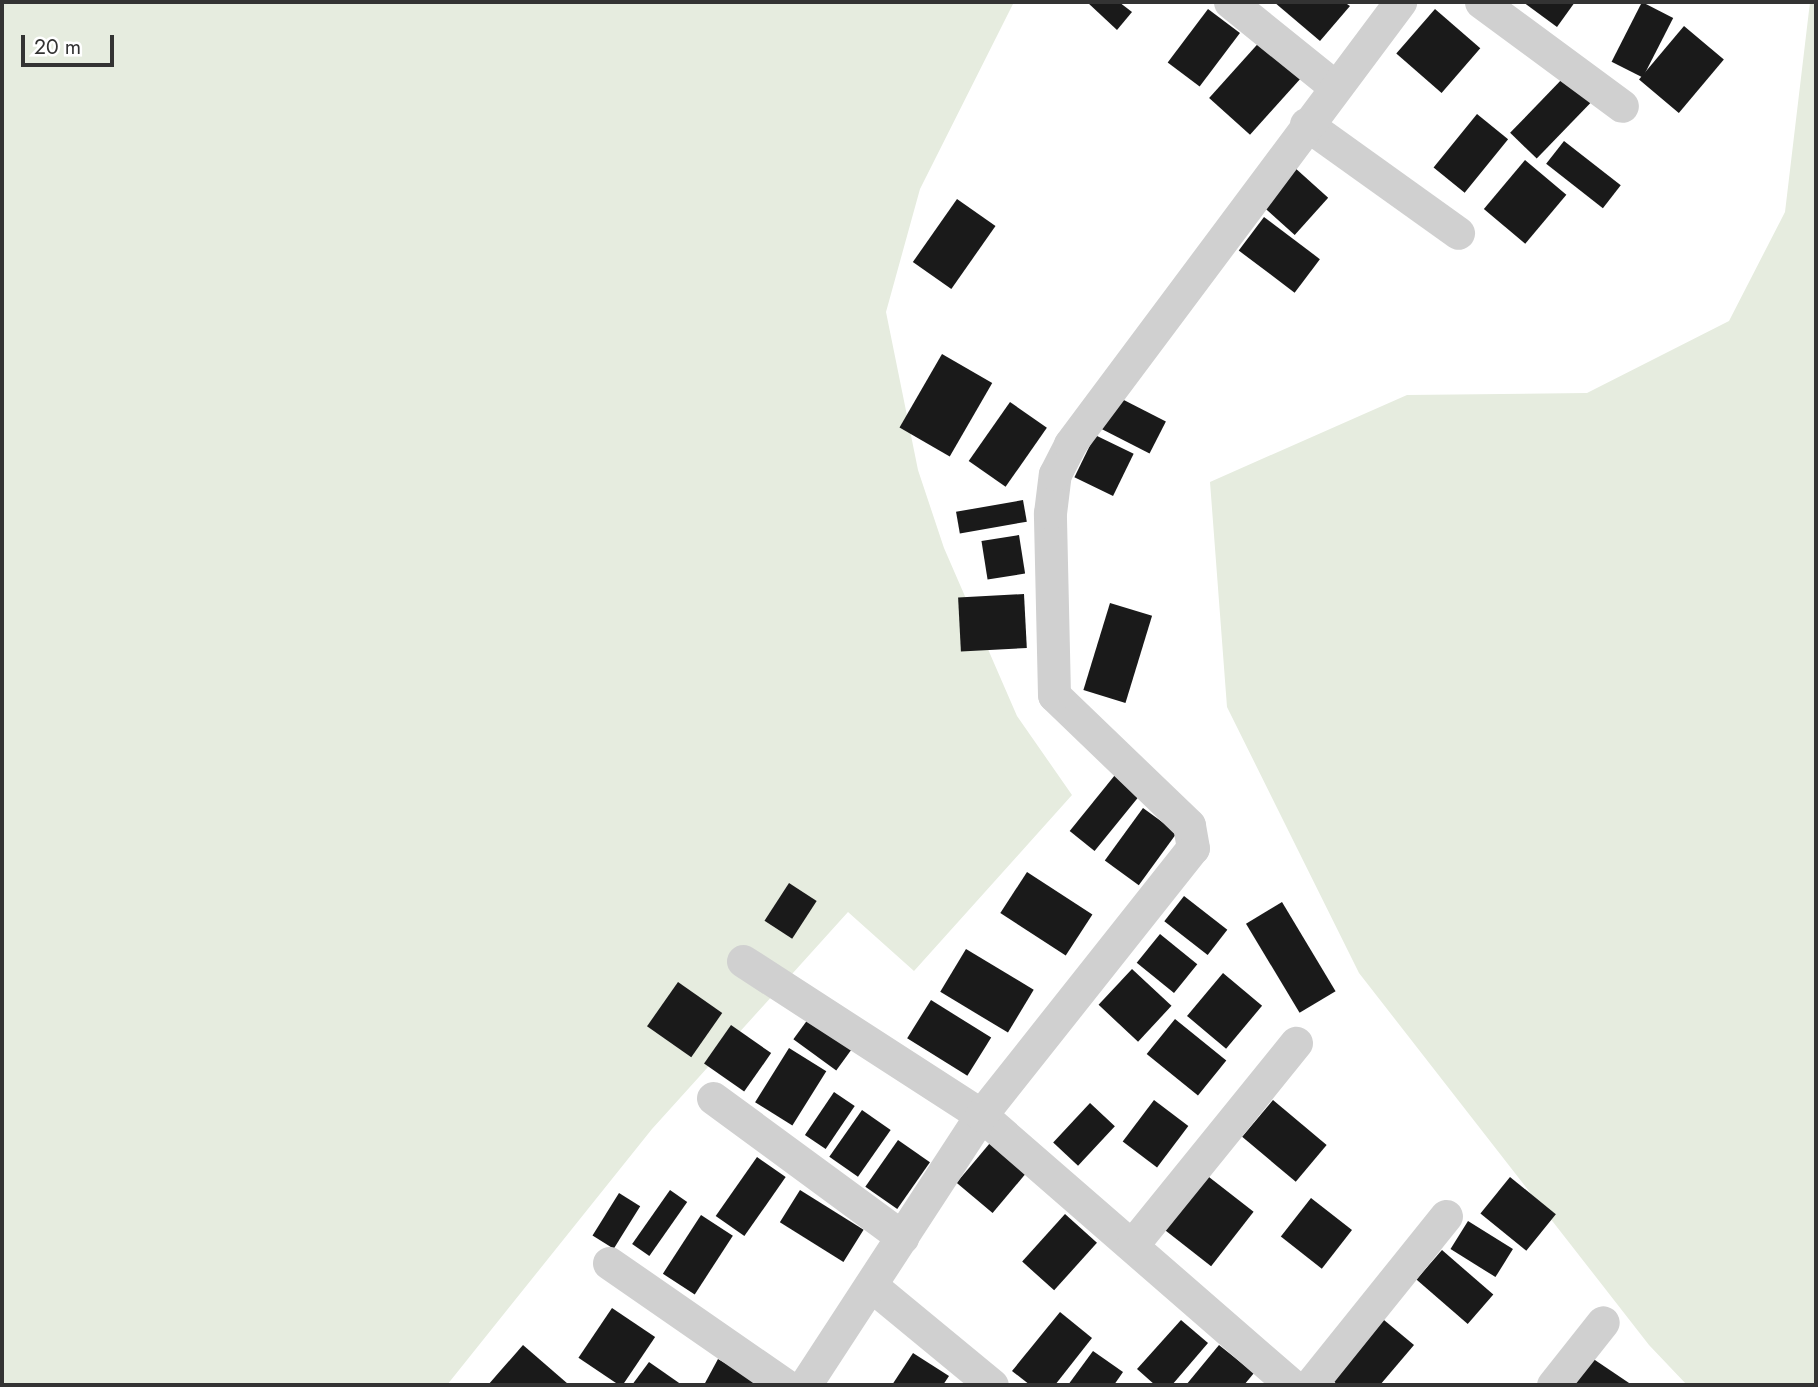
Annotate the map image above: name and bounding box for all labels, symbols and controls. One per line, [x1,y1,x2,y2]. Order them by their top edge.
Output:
scale bar [24,21,117,65]
text: 20 m [34,32,81,62]

